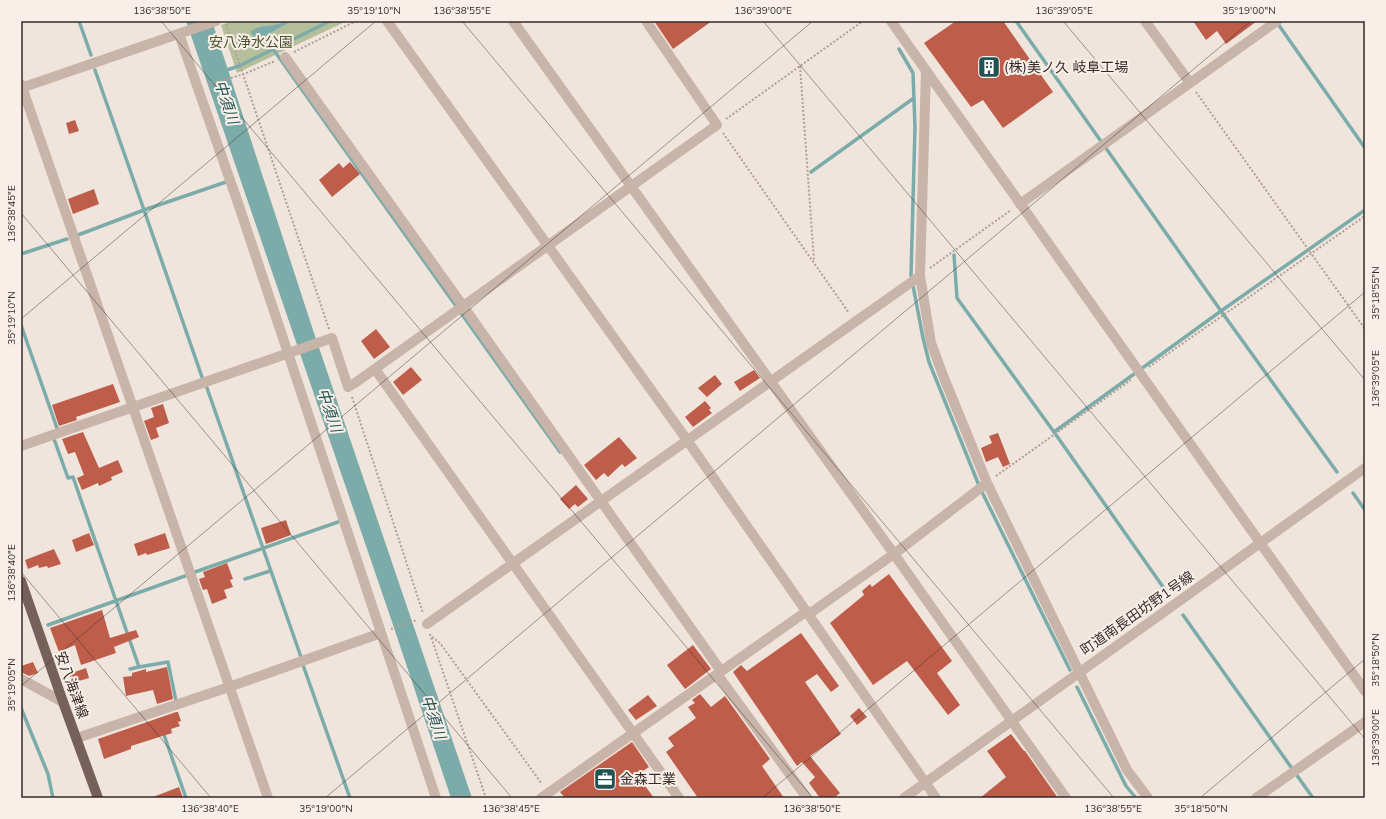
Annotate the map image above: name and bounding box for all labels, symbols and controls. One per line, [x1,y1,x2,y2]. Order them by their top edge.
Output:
text: 136°38'50"E [133,4,191,17]
text: 35°19'10"N [347,4,401,17]
text: 136°38'55"E [433,4,491,17]
text: 136°39'00"E [734,4,792,17]
text: 136°39'05"E [1035,4,1093,17]
text: 35°19'00"N [1222,4,1276,17]
park label: 安八浄水公園 [209,33,293,51]
building icon: (株)美ノ久 岐阜工場 [976,54,1002,80]
place label: (株)美ノ久 岐阜工場 [1004,58,1129,76]
water label: 中須川 [211,78,244,128]
text: 136°38'45"E [5,185,18,243]
text: 35°18'55"N [1369,266,1382,320]
text: 35°19'10"N [5,291,18,345]
text: 136°39'05"E [1369,350,1382,408]
water label: 中須川 [314,386,347,436]
text: 136°38'40"E [5,544,18,602]
street label: 町道南長田坊野1号線 [1077,567,1197,659]
text: 35°18'50"N [1369,633,1382,687]
street label: 安八海津線 [52,649,92,721]
text: 35°19'05"N [5,658,18,712]
water label: 中須川 [418,693,451,743]
text: 136°39'00"E [1369,709,1382,767]
office icon: 金森工業 [592,766,618,792]
place label: 金森工業 [620,770,676,788]
text: 136°38'40"E [181,802,239,815]
text: 35°19'00"N [299,802,353,815]
text: 136°38'45"E [482,802,540,815]
text: 136°38'50"E [783,802,841,815]
text: 136°38'55"E [1084,802,1142,815]
text: 35°18'50"N [1174,802,1228,815]

